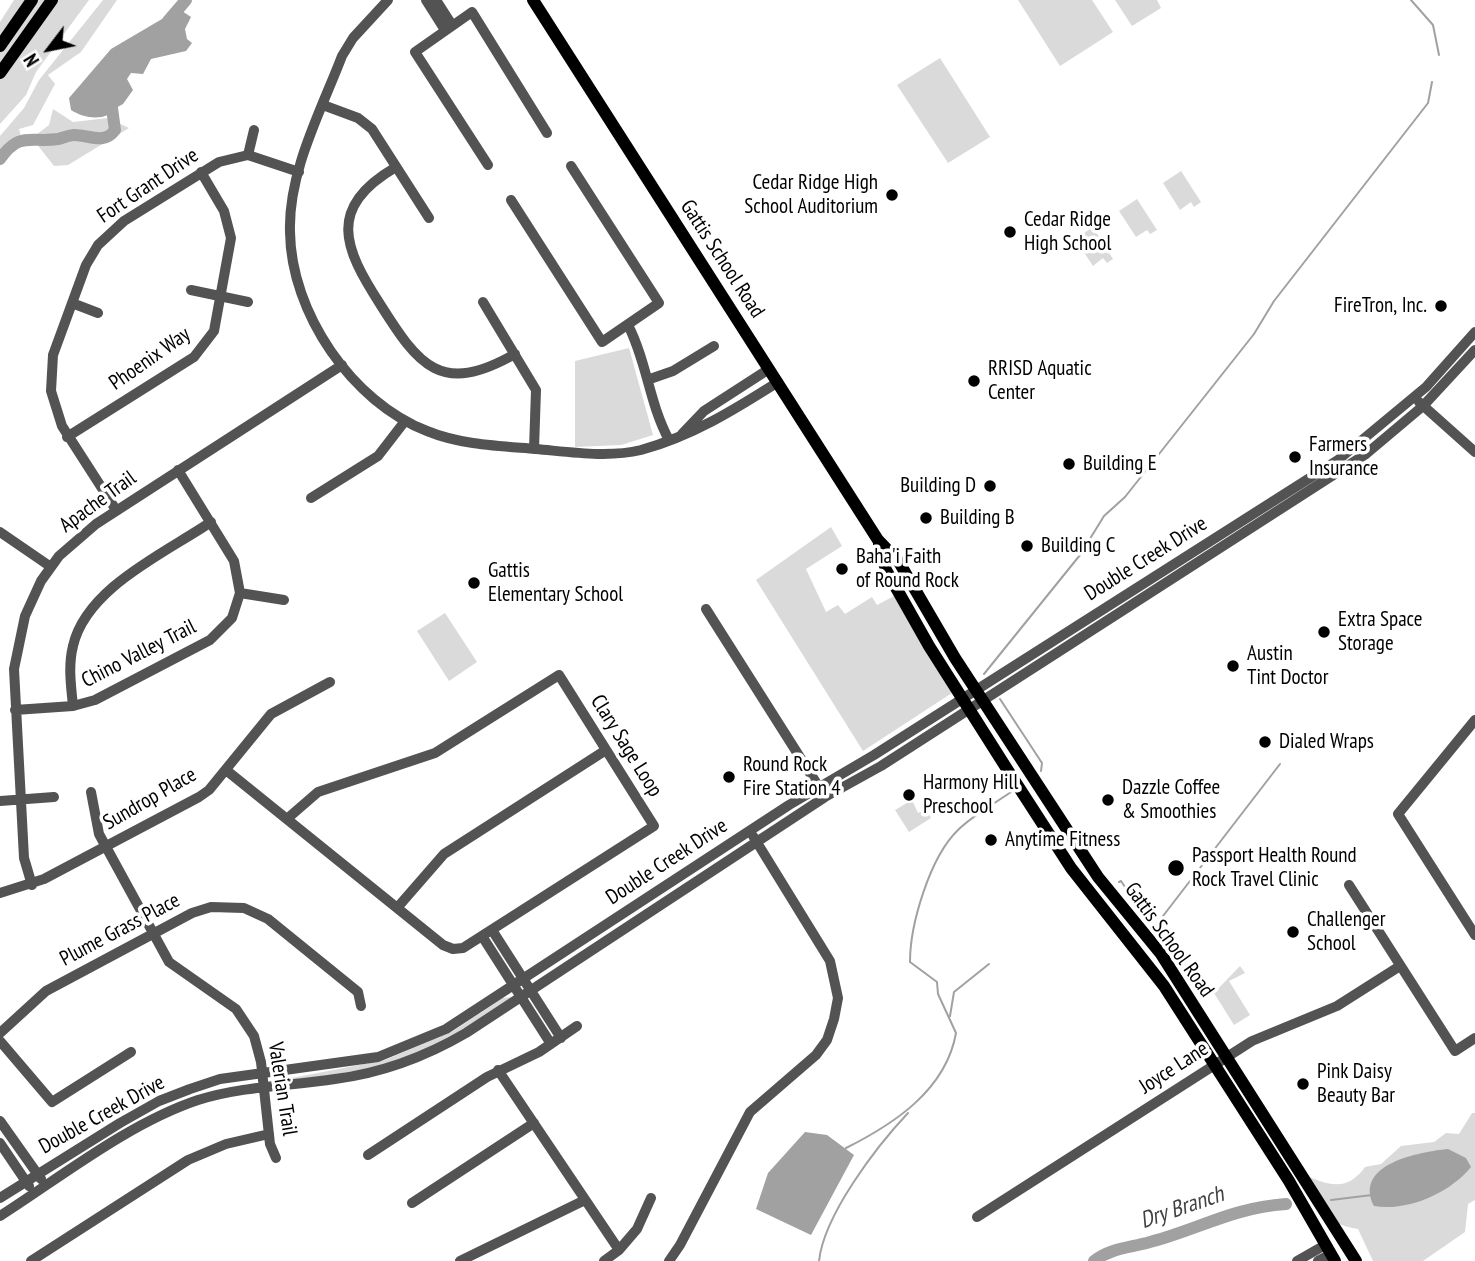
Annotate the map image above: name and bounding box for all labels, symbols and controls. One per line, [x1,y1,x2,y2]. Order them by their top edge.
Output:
north arrow [14,14,84,84]
text: N [18,49,44,71]
street label: Fort Grant Drive [93,143,203,229]
place label: Cedar Ridge High School Auditorium [744,170,878,220]
marker: Cedar Ridge High School Auditorium [884,187,900,203]
street label: Gattis School Road [675,195,769,323]
place label: Cedar Ridge High School [1024,207,1111,257]
marker: Cedar Ridge High School [1002,224,1018,240]
place label: FireTron, Inc. [1334,293,1427,319]
marker: FireTron, Inc. [1433,298,1449,314]
street label: Phoenix Way [105,322,195,396]
place label: RRISD Aquatic Center [988,356,1092,406]
marker: RRISD Aquatic Center [966,373,982,389]
place label: Farmers Insurance [1309,432,1378,482]
marker: Farmers Insurance [1287,449,1303,465]
place label: Building E [1083,451,1157,477]
marker: Building E [1061,456,1077,472]
street label: Apache Trail [55,466,141,538]
place label: Building D [900,473,976,499]
marker: Building D [982,478,998,494]
place label: Building B [940,505,1015,531]
marker: Building B [918,510,934,526]
street label: Double Creek Drive [1080,511,1212,607]
place label: Building C [1041,533,1115,559]
marker: Building C [1019,538,1035,554]
place label: Baha'i Faith of Round Rock [856,544,959,594]
place label: Gattis Elementary School [488,558,623,608]
marker: Baha'i Faith of Round Rock [834,561,850,577]
marker: Gattis Elementary School [466,575,482,591]
place label: Extra Space Storage [1338,607,1422,657]
street label: Chino Valley Trail [78,614,200,694]
marker: Extra Space Storage [1316,624,1332,640]
place label: Austin Tint Doctor [1247,641,1328,691]
marker: Austin Tint Doctor [1225,658,1241,674]
street label: Clary Sage Loop [585,690,667,802]
place label: Dialed Wraps [1279,729,1374,755]
marker: Dialed Wraps [1257,734,1273,750]
place label: Round Rock Fire Station 4 [743,752,841,802]
street label: Sundrop Place [99,762,201,836]
marker: Round Rock Fire Station 4 [721,769,737,785]
place label: Harmony Hill Preschool [923,770,1018,820]
place label: Dazzle Coffee & Smoothies [1122,775,1220,825]
marker: Harmony Hill Preschool [901,787,917,803]
marker: Dazzle Coffee & Smoothies [1100,792,1116,808]
street label: Double Creek Drive [602,813,732,911]
place label: Anytime Fitness [1005,827,1120,853]
marker: Anytime Fitness [983,832,999,848]
place label: Passport Health Round Rock Travel Clinic [1192,843,1357,893]
marker: Passport Health Round Rock Travel Clinic [1166,858,1186,878]
street label: Gattis School Road [1119,878,1219,1002]
street label: Plume Grass Place [56,888,184,972]
place label: Challenger School [1307,907,1385,957]
marker: Challenger School [1285,924,1301,940]
street label: Joyce Lane [1135,1037,1213,1099]
street label: Valerian Trail [262,1040,302,1138]
place label: Pink Daisy Beauty Bar [1317,1059,1395,1109]
street label: Double Creek Drive [35,1070,169,1160]
marker: Pink Daisy Beauty Bar [1295,1076,1311,1092]
water label: Dry Branch [1137,1181,1227,1235]

